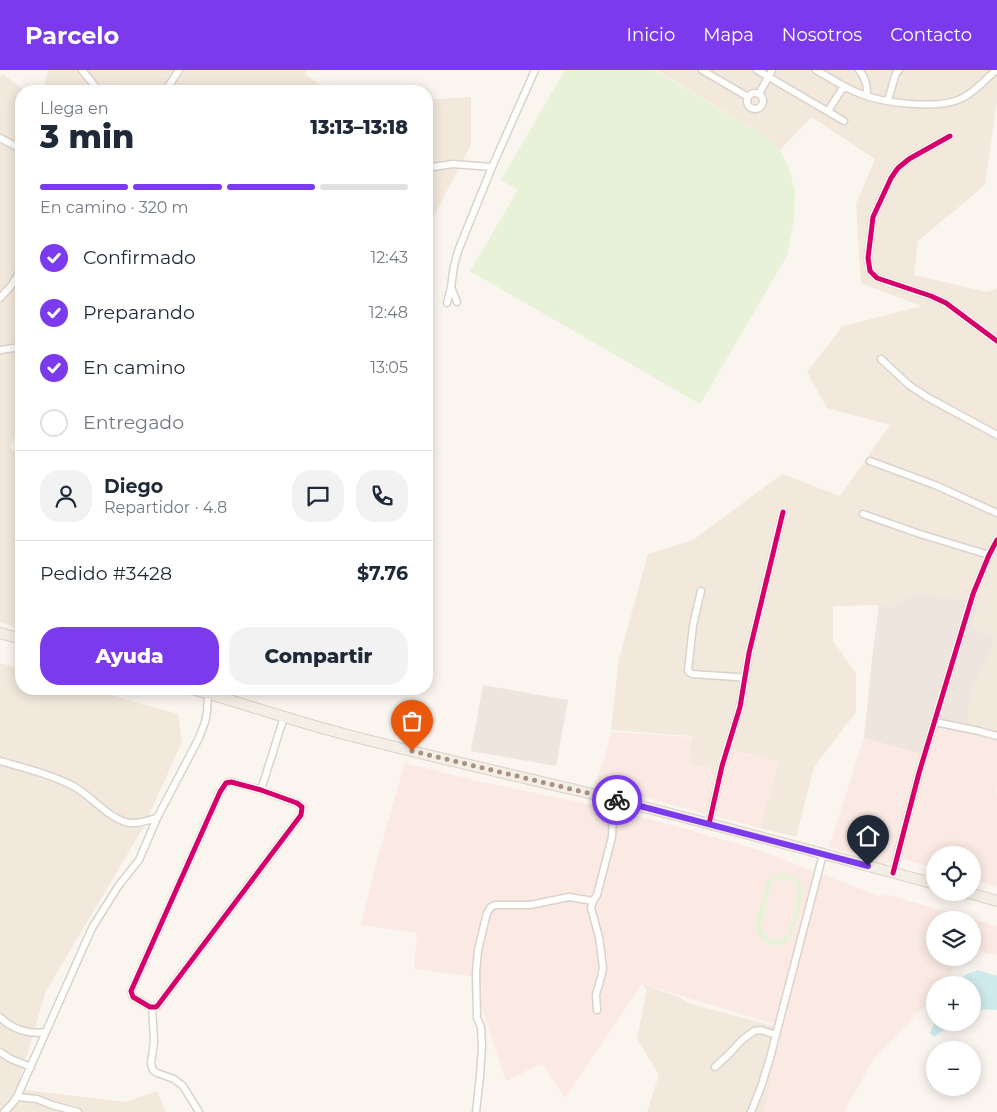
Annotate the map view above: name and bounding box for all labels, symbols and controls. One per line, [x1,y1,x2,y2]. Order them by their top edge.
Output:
text: Parcelo [25,21,119,50]
text: Inicio [627,24,675,46]
text: Mapa [703,24,754,46]
text: Nosotros [782,24,862,46]
text: Contacto [890,24,972,46]
text: Llega en [40,99,108,118]
text: 13:13–13:18 [310,116,408,139]
text: 3 min [40,117,134,156]
text: En camino · 320 m [40,198,188,217]
icon: check [40,244,68,272]
text: Confirmado [83,246,196,269]
text: 12:43 [370,248,408,267]
icon: check [40,299,68,327]
text: Preparando [83,301,195,324]
text: 12:48 [369,303,408,322]
icon: check [40,354,68,382]
text: En camino [83,356,185,379]
text: 13:05 [370,358,408,377]
text: Entregado [83,411,184,434]
button: person [40,470,92,522]
button: chat [292,470,344,522]
button: phone [356,470,408,522]
text: Diego [104,475,163,498]
text: Repartidor · 4.8 [104,498,227,517]
text: Pedido #3428 [40,562,172,585]
text: $7.76 [357,562,408,585]
button: Ayuda [40,627,219,685]
button: Compartir [229,627,408,685]
pin [391,700,433,751]
icon: bag [398,707,426,735]
courier [592,775,642,825]
icon: bike [603,786,631,814]
pin [847,815,889,866]
icon: home [854,822,882,850]
map controls [926,846,981,1096]
button: locate [926,846,981,901]
button: layers [926,911,981,966]
button: + [926,976,981,1031]
button: − [926,1041,981,1096]

